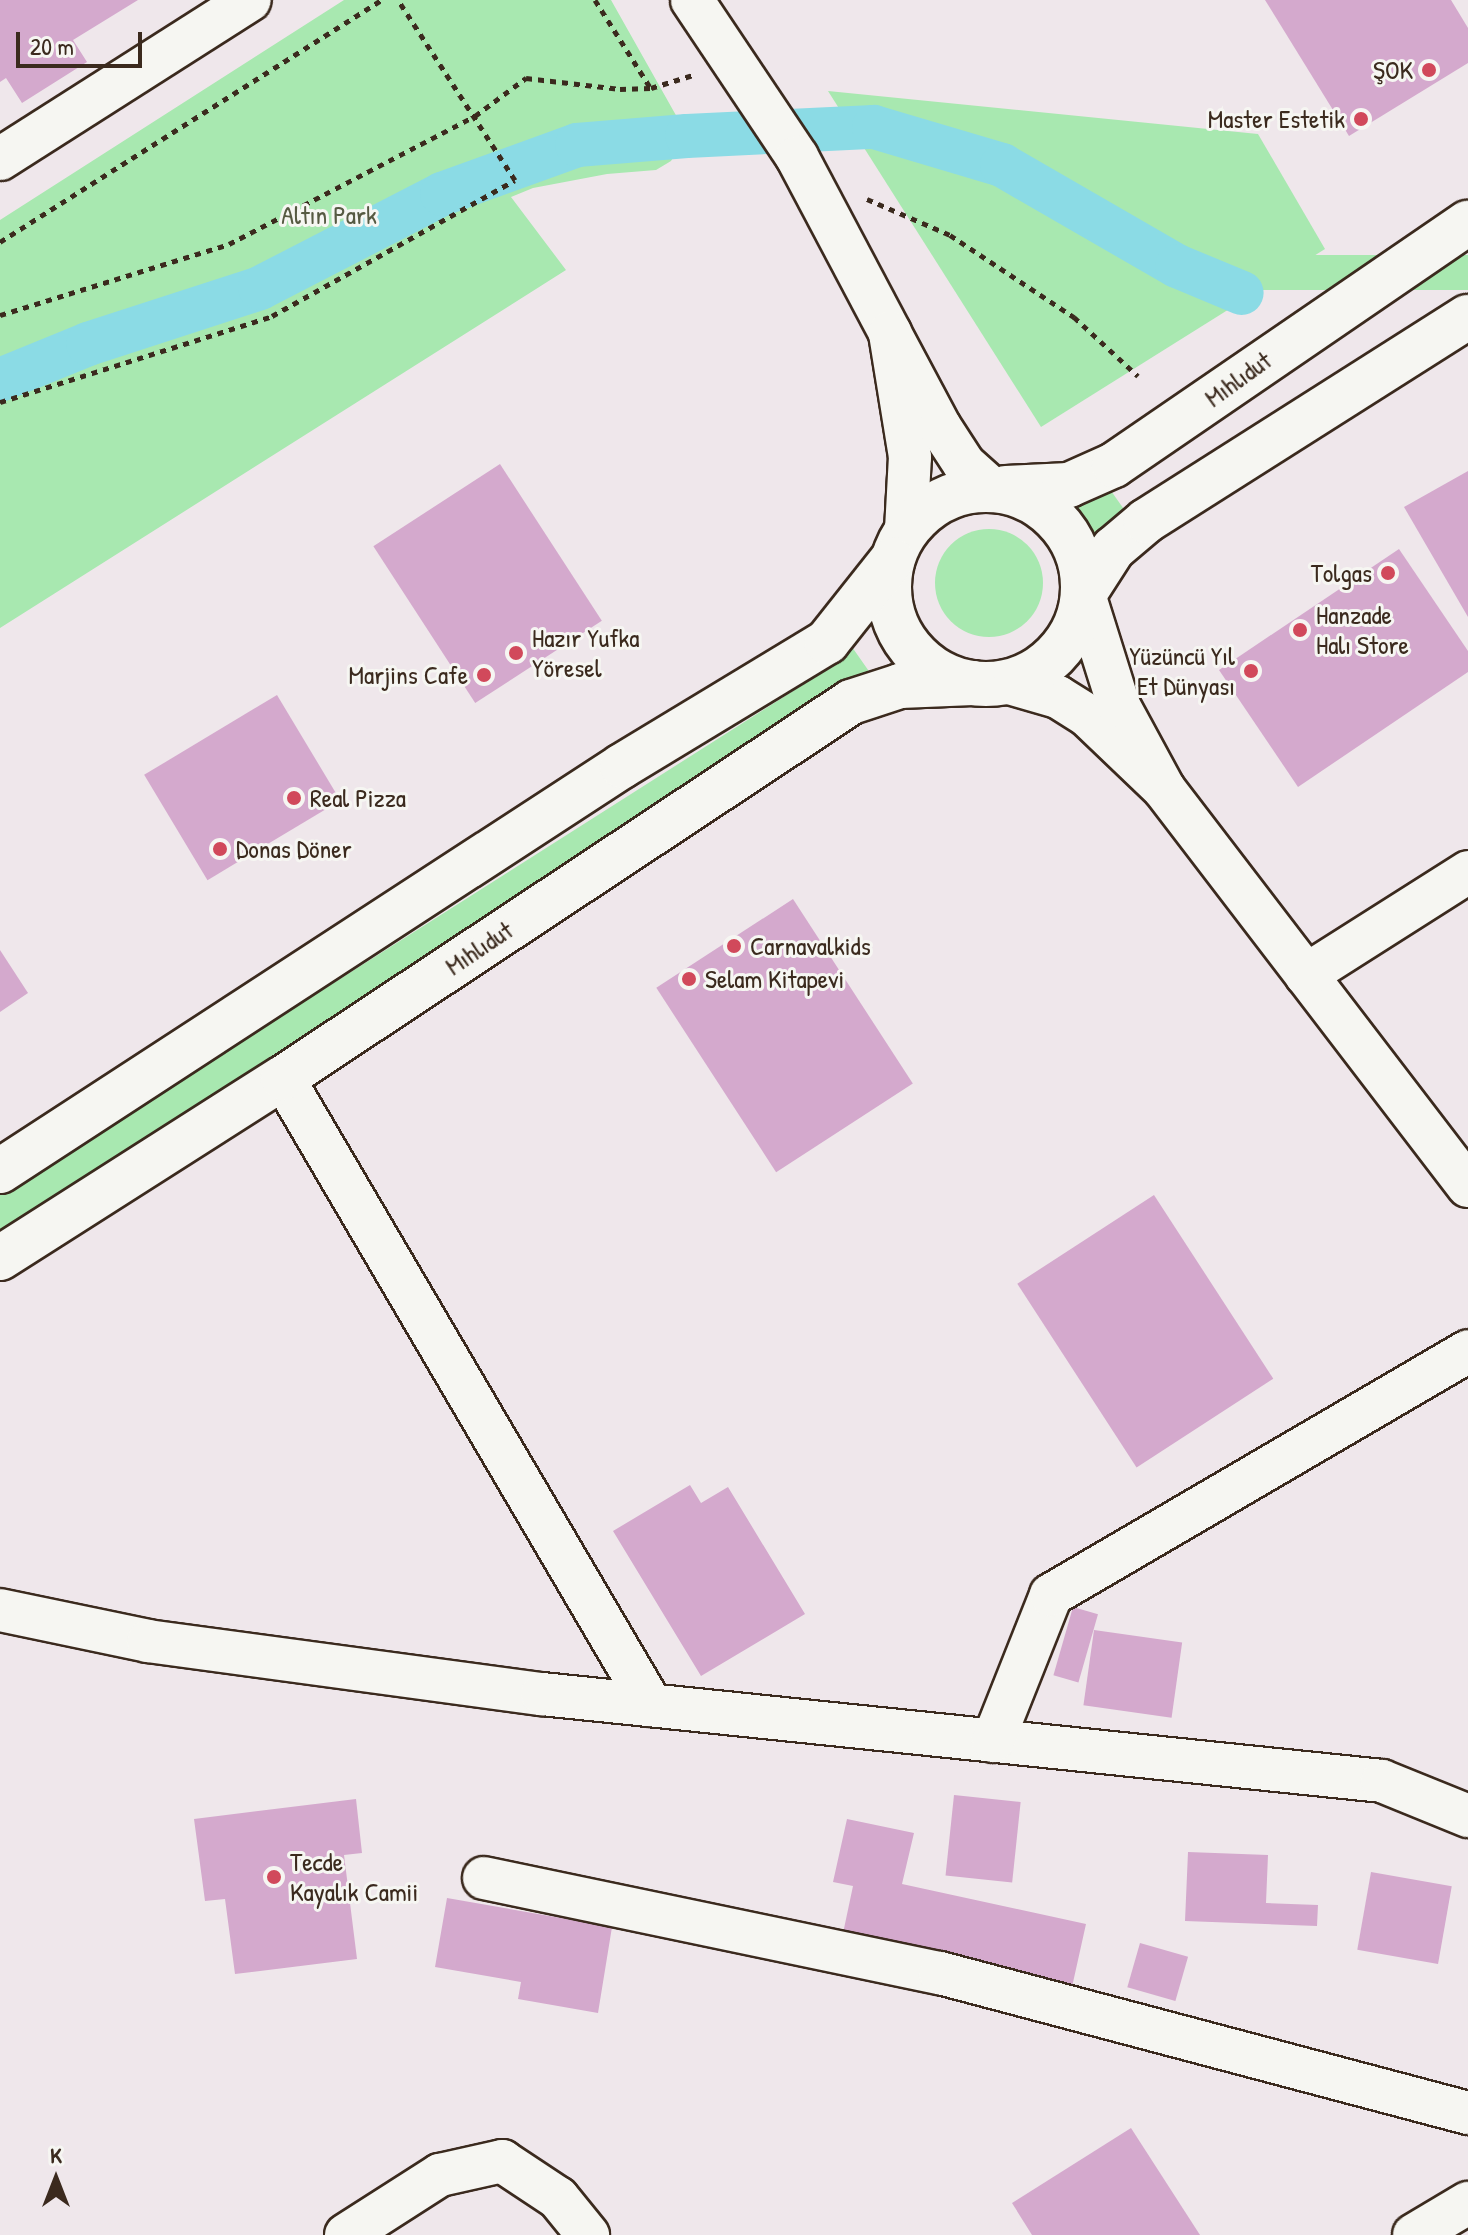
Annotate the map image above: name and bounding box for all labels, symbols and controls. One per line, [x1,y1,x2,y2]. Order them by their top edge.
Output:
scale bar [20,16,146,66]
text: 20 m [30,30,74,62]
place label: ŞOK [1373,54,1413,86]
marker: ŞOK [1420,61,1438,79]
place label: Master Estetik [1208,103,1345,135]
marker: Master Estetik [1352,110,1370,128]
park label: Altın Park [281,199,377,231]
street label: Mıhlıdut [1199,345,1277,413]
place label: Tolgas [1311,557,1372,589]
marker: Tolgas [1379,564,1397,582]
place label: Hanzade Halı Store [1316,599,1409,660]
marker: Hanzade Halı Store [1291,621,1309,639]
place label: Hazır Yufka Yöresel [532,622,640,684]
place label: Yüzüncü Yıl Et Dünyası [1129,640,1235,702]
marker: Hazır Yufka Yöresel [507,644,525,662]
place label: Marjins Cafe [349,659,468,691]
marker: Yüzüncü Yıl Et Dünyası [1242,662,1260,680]
marker: Marjins Cafe [475,666,493,684]
place label: Real Pizza [310,782,406,814]
marker: Real Pizza [285,789,303,807]
place label: Donas Döner [236,833,352,865]
marker: Donas Döner [211,840,229,858]
street label: Mıhlıdut [439,914,519,982]
place label: Carnavalkids [750,930,871,962]
marker: Carnavalkids [725,937,743,955]
place label: Selam Kitapevi [705,963,844,995]
marker: Selam Kitapevi [680,970,698,988]
place label: Tecde Kayalık Camii [290,1846,418,1908]
marker: Tecde Kayalık Camii [265,1868,283,1886]
north arrow [16,2139,96,2219]
text: K [50,2140,62,2170]

